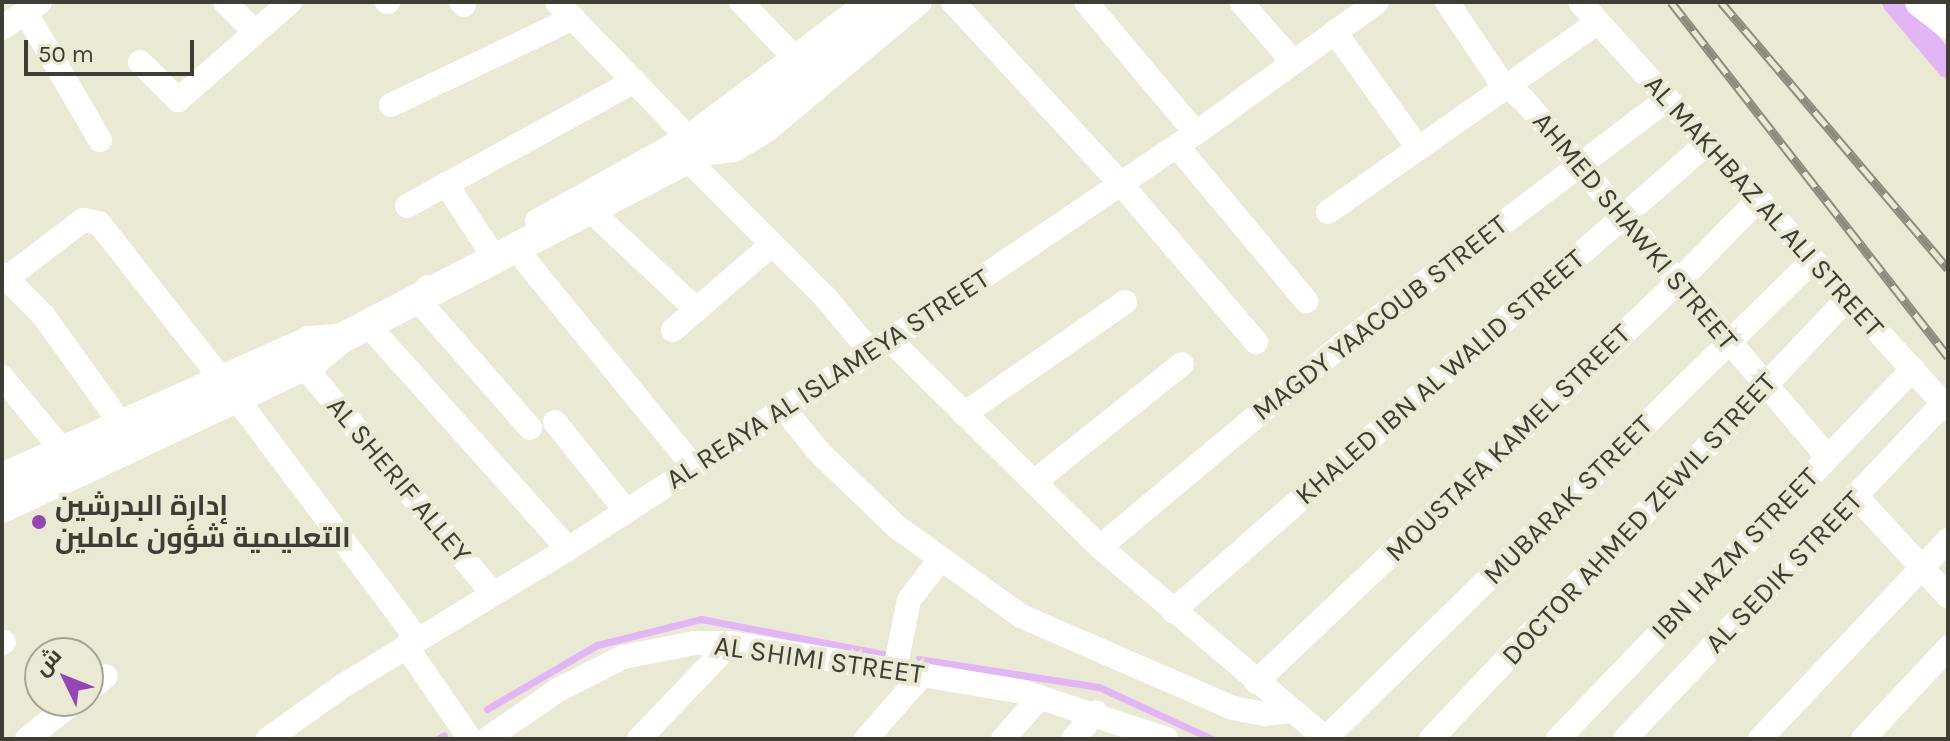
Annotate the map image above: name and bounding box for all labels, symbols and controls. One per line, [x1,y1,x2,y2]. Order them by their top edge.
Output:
scale bar [28,24,198,74]
text: 50 m [38,40,94,68]
street label: AL MAKHBAZ AL ALI STREET [1637,68,1891,344]
street label: AHMED SHAWKI STREET [1526,105,1744,357]
street label: MAGDY YAACOUB STREET [1246,208,1514,428]
street label: KHALED IBN AL WALID STREET [1288,242,1592,512]
street label: AL REAYA AL ISLAMEYA STREET [660,262,996,496]
street label: MOUSTAFA KAMEL STREET [1378,317,1638,569]
street label: DOCTOR AHMED ZEWIL STREET [1495,366,1783,672]
street label: AL SHERIF ALLEY [320,390,478,570]
street label: MUBARAK STREET [1476,408,1660,592]
street label: IBN HAZM STREET [1644,461,1826,647]
street label: AL SEDIK STREET [1698,484,1870,660]
place label: إدارة البدرشين التعليمية شؤون عاملين [55,489,351,555]
marker: إدارة البدرشين التعليمية شؤون عاملين [30,513,48,531]
street label: AL SHIMI STREET [712,629,926,691]
north arrow [24,637,104,717]
text: ش [29,643,67,681]

